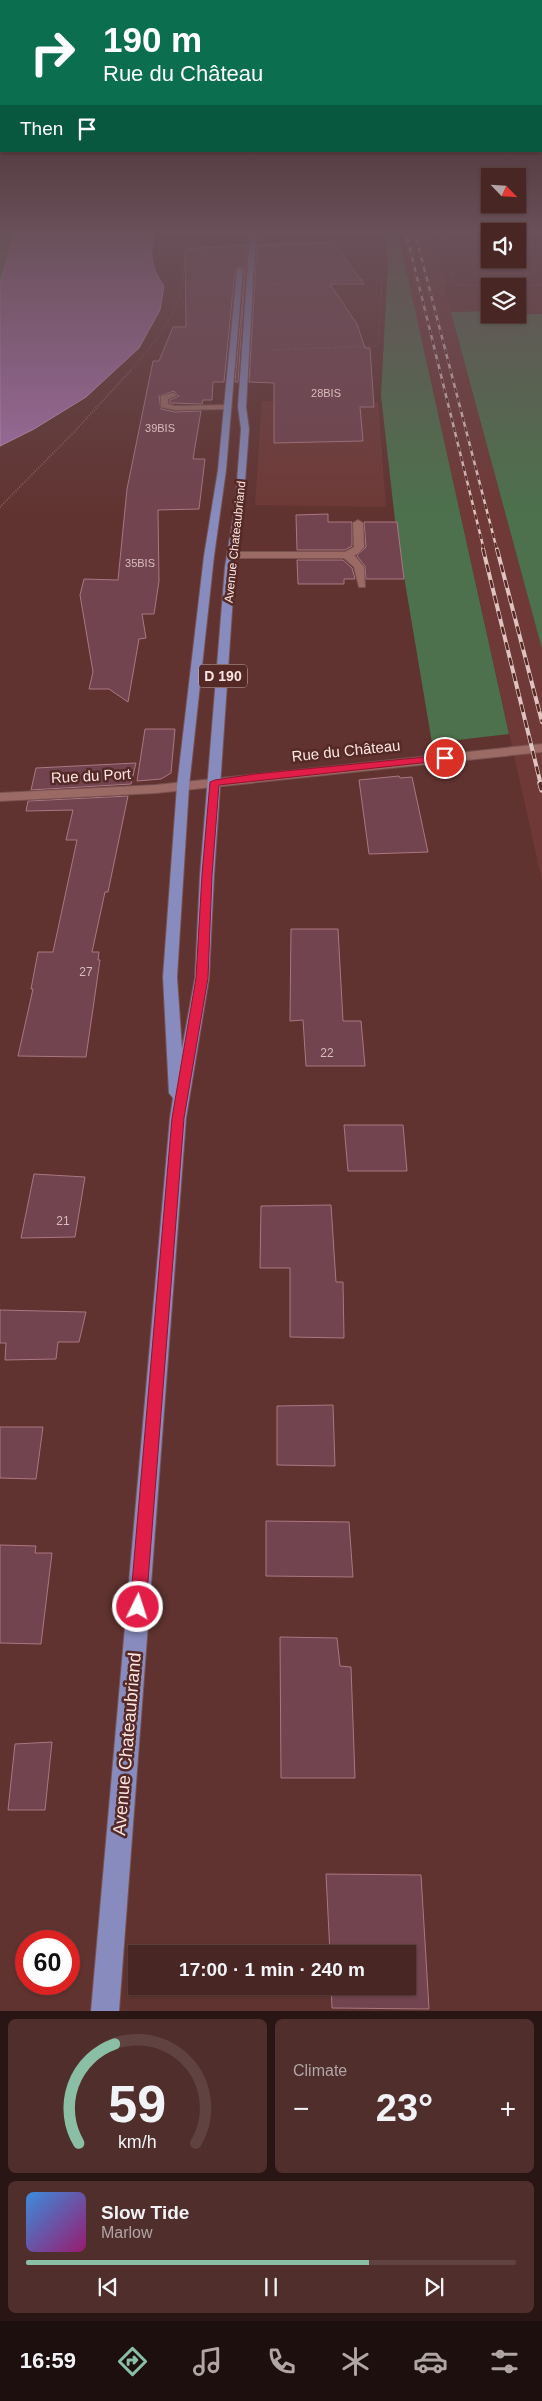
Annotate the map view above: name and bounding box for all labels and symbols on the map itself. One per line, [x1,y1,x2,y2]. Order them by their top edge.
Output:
north arrow [481,168,526,212]
house number: 28BIS [311,387,341,399]
house number: 39BIS [145,422,175,434]
street label: Avenue Chateaubriand [222,480,248,604]
house number: 35BIS [125,557,155,569]
road number: D 190 [199,664,247,688]
street label: Rue du Château [291,736,401,765]
pin [424,737,466,779]
street label: Rue du Port [51,765,132,786]
house number: 27 [79,965,93,979]
house number: 22 [320,1046,334,1060]
house number: 21 [56,1214,70,1228]
position arrow [111,1580,163,1632]
street label: Avenue Chateaubriand [109,1652,145,1836]
speed limit sign: 60 [15,1930,80,1995]

